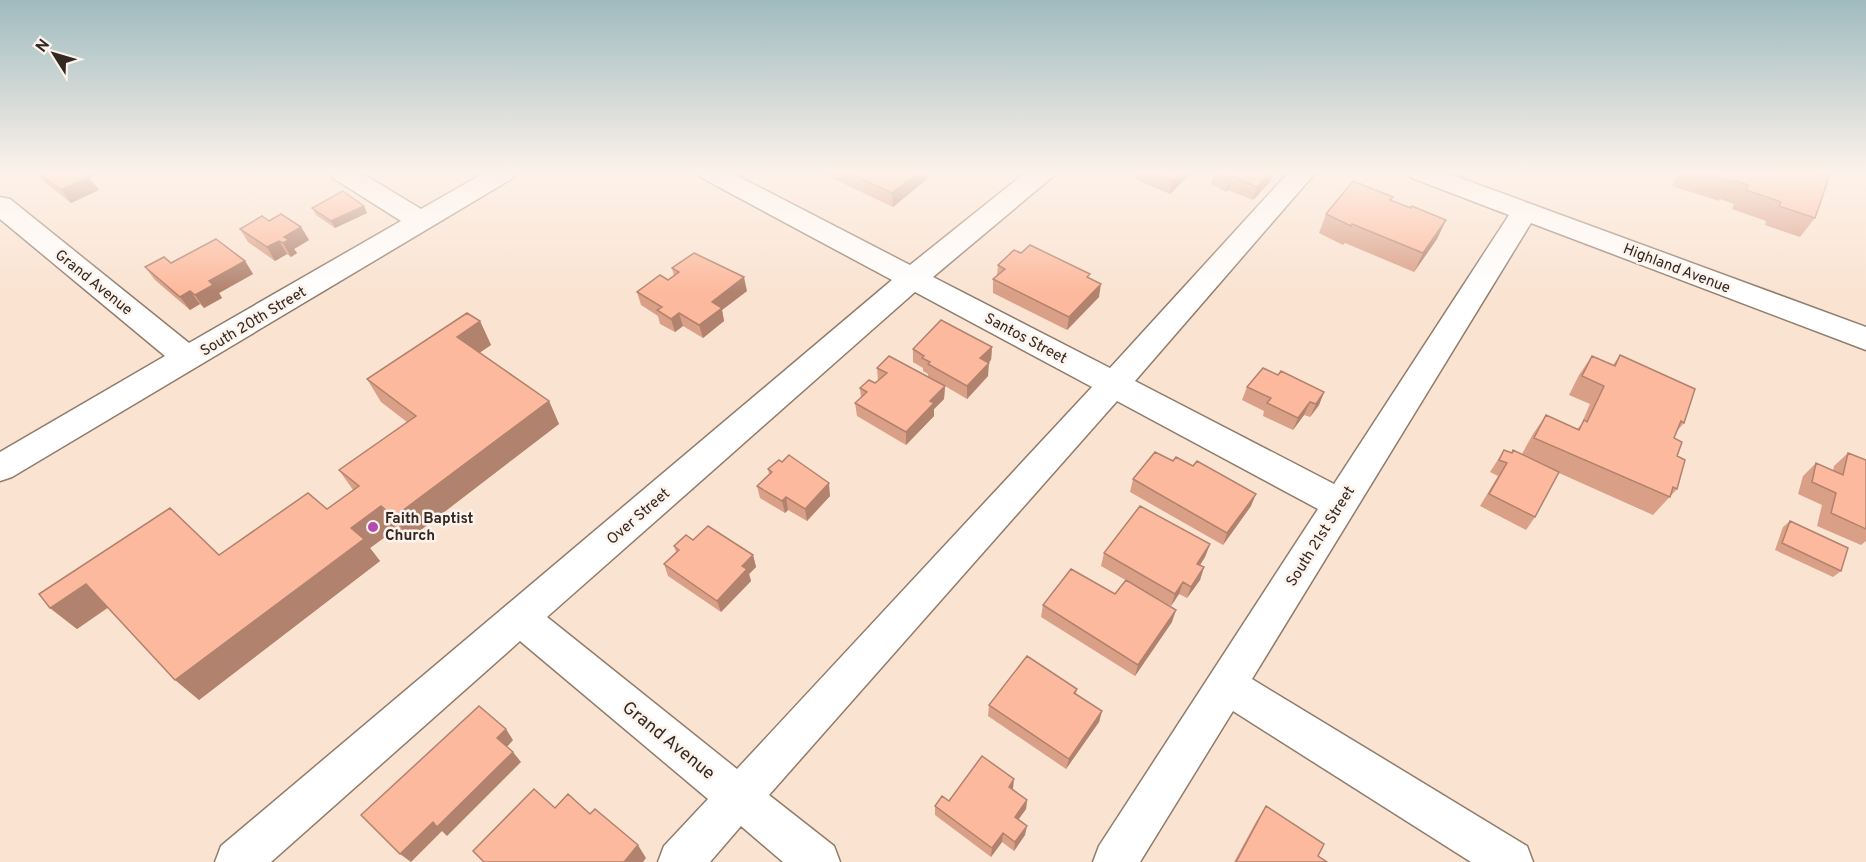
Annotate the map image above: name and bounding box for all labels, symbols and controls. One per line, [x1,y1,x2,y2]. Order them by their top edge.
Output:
north arrow [24,24,84,84]
text: N [32,36,55,57]
street label: Highland Avenue [1620,240,1733,299]
street label: Grand Avenue [51,246,136,320]
street label: South 20th Street [197,283,310,361]
street label: Santos Street [981,310,1070,369]
street label: South 21st Street [1283,483,1360,590]
street label: Over Street [604,485,674,550]
place label: Faith Baptist Church [385,510,474,546]
marker: Faith Baptist Church [366,520,380,534]
street label: Grand Avenue [617,697,719,786]

